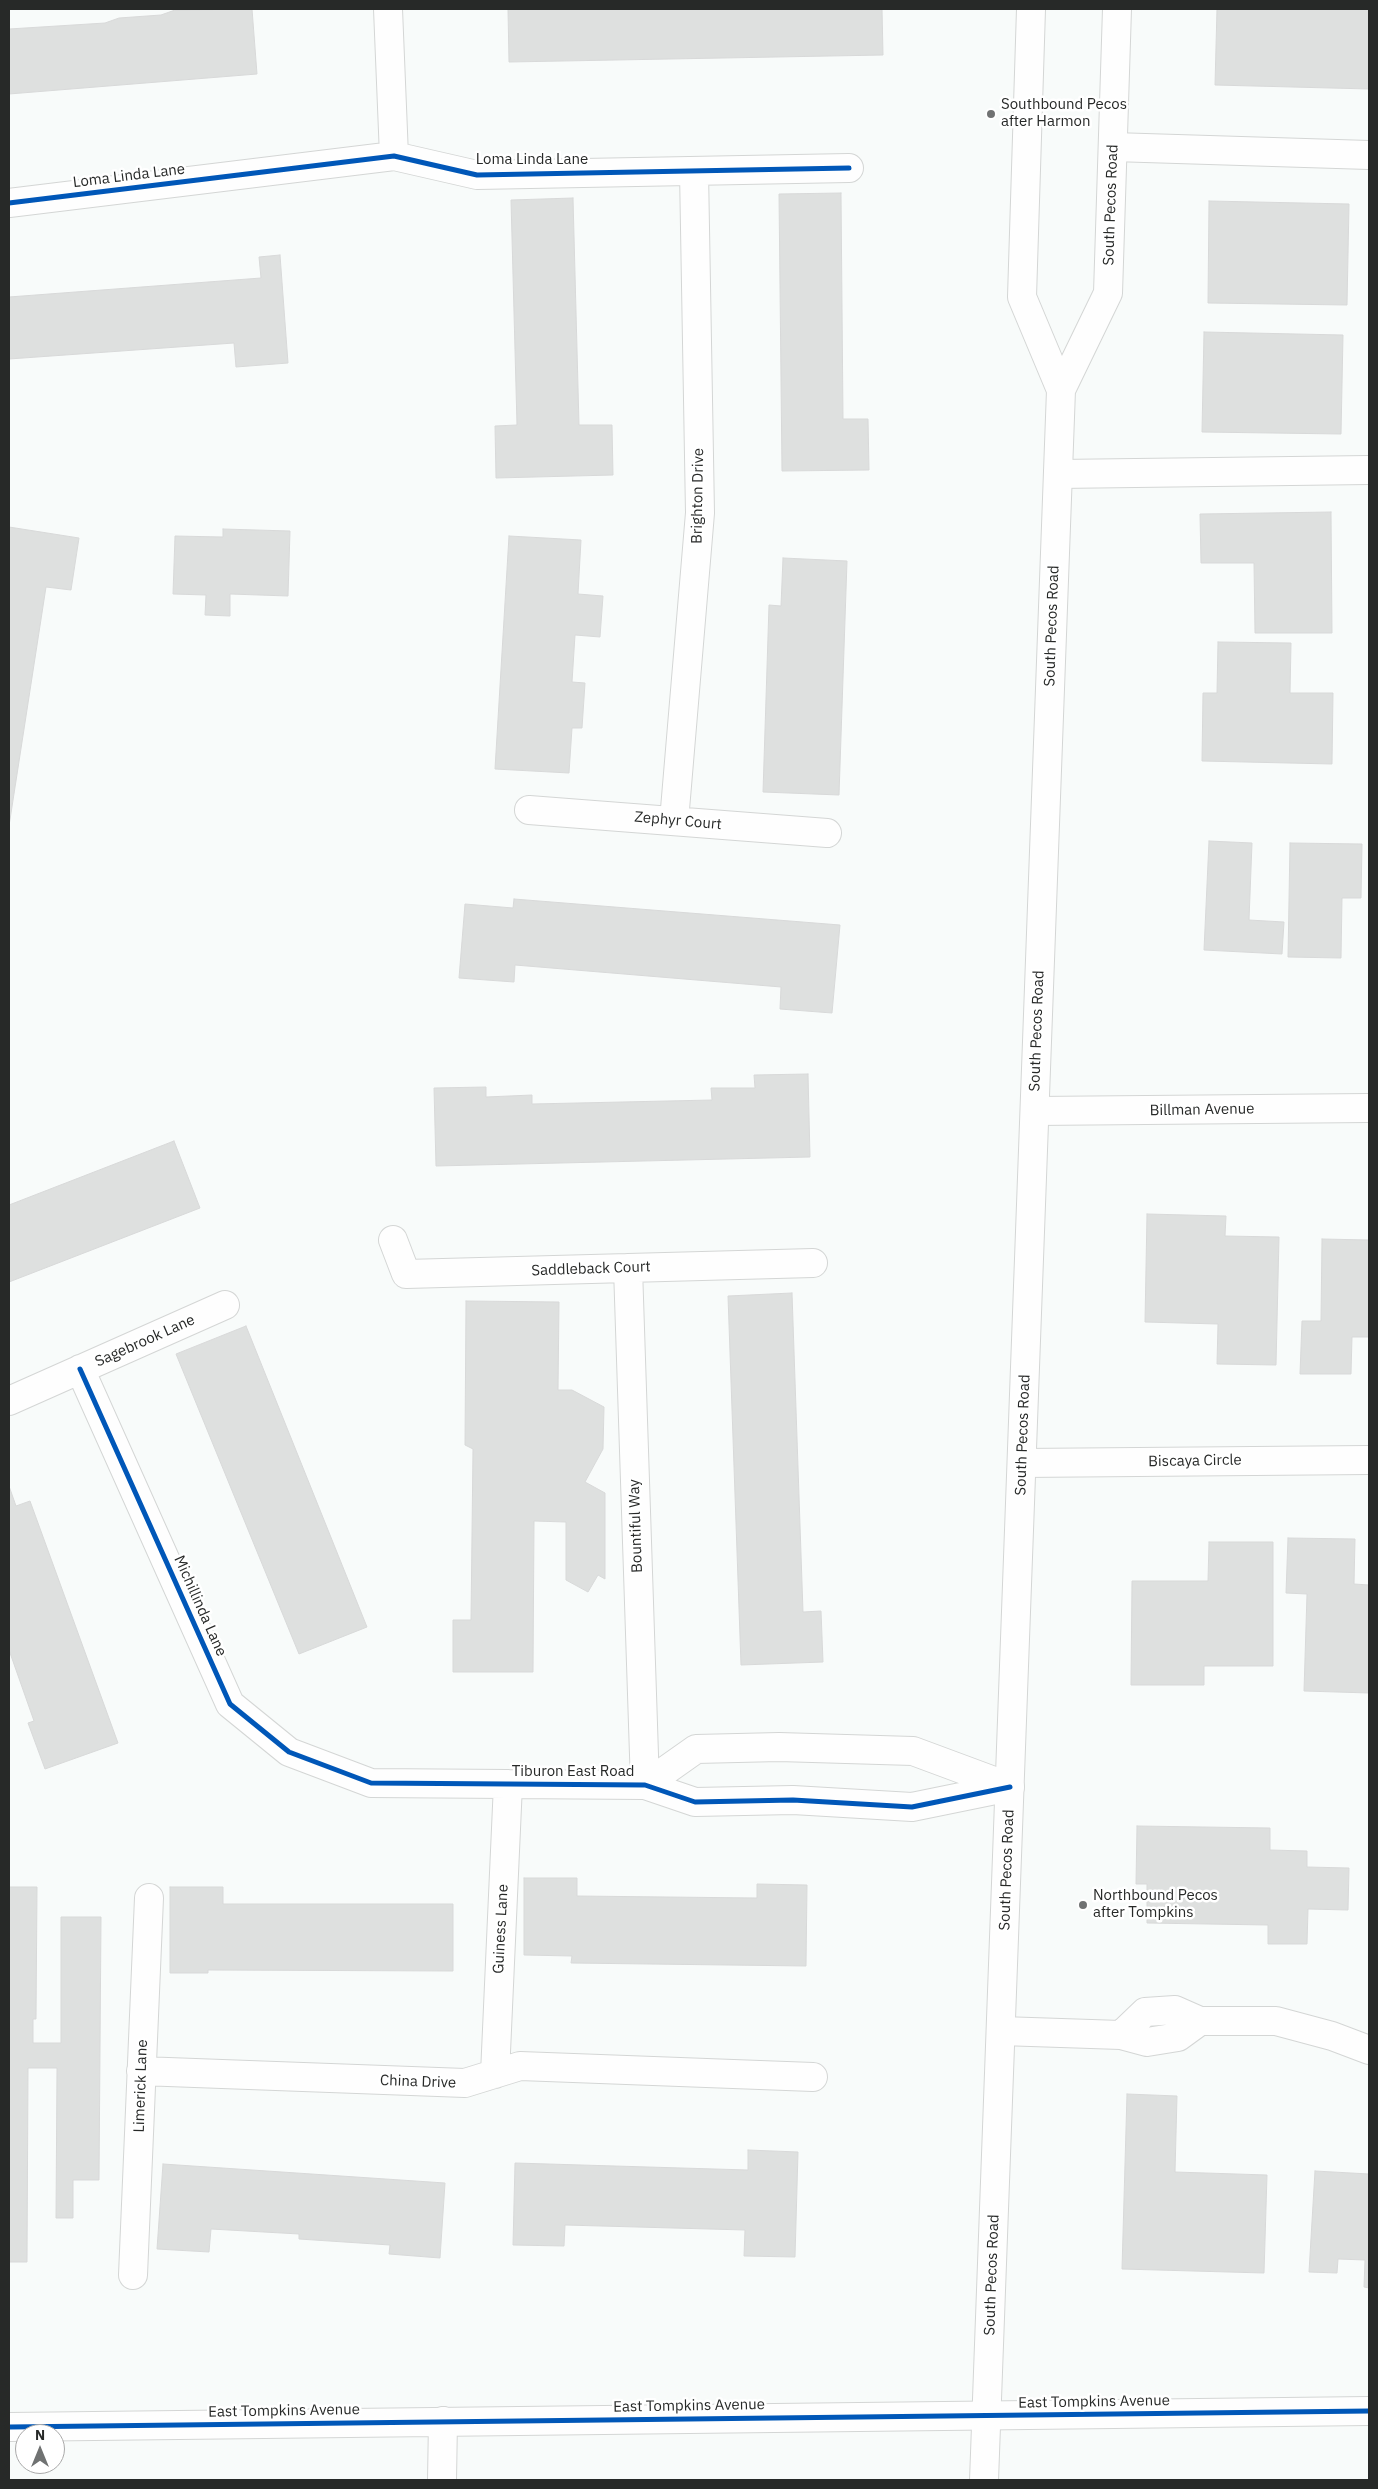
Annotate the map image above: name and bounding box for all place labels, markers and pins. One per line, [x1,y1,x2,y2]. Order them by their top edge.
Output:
place label: Southbound Pecos after Harmon [1001,96,1127,131]
marker: Southbound Pecos after Harmon [985,108,997,120]
place label: Northbound Pecos after Tompkins [1093,1887,1218,1922]
marker: Northbound Pecos after Tompkins [1077,1899,1089,1911]

